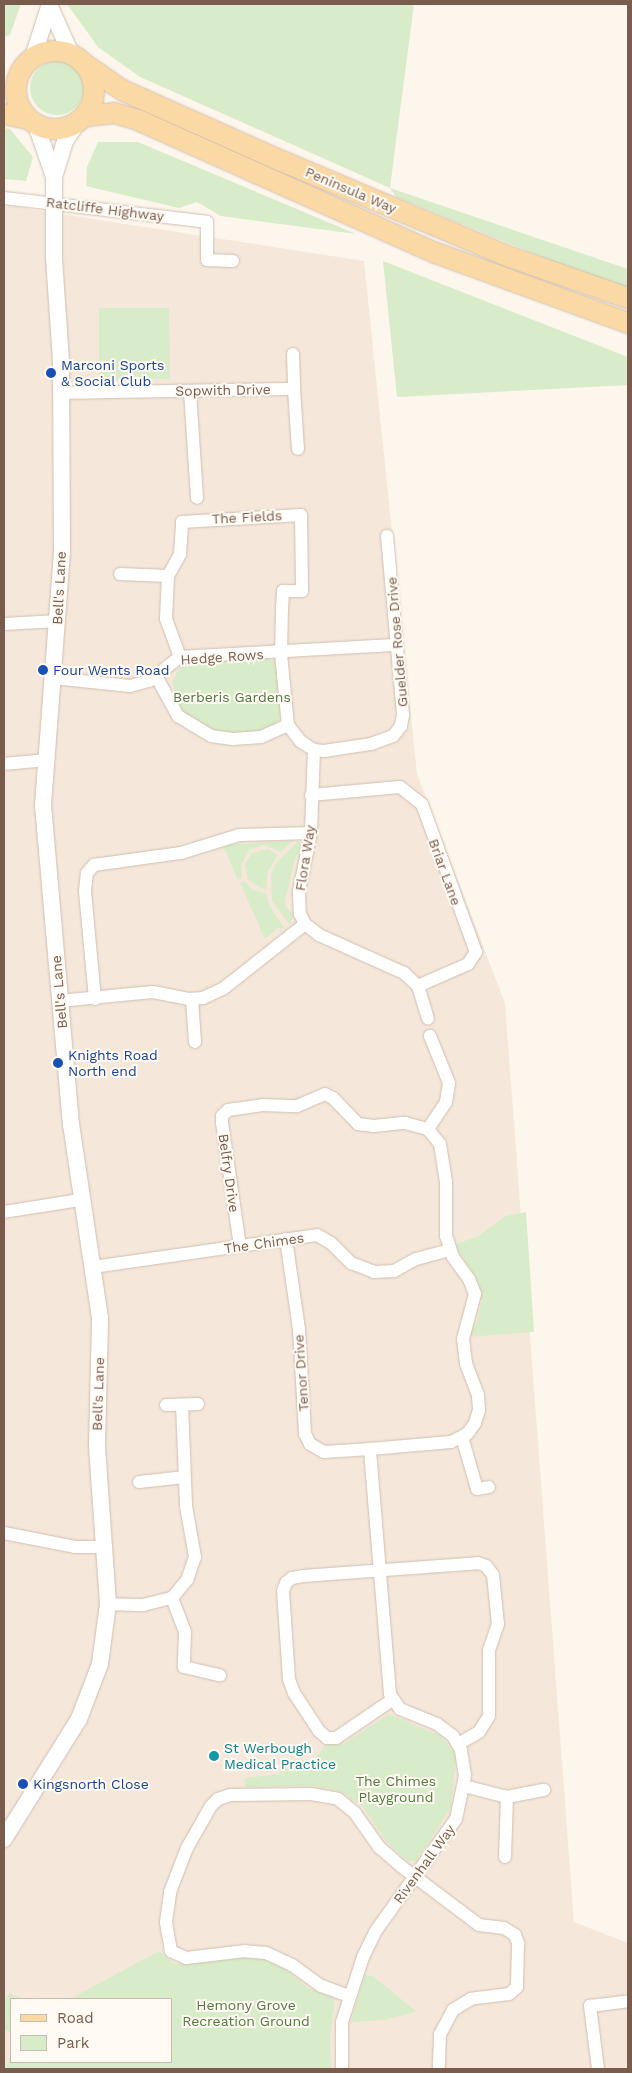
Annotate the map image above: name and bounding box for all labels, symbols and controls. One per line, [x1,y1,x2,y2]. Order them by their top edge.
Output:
street label: Peninsula Way [303,163,399,217]
street label: Ratcliffe Highway [45,193,165,225]
place label: Marconi Sports & Social Club [61,357,164,390]
marker: Marconi Sports & Social Club [45,367,57,379]
street label: Sopwith Drive [175,381,271,399]
street label: The Fields [211,507,283,527]
street label: Bell's Lane [49,551,69,625]
street label: Guelder Rose Drive [383,576,411,708]
street label: Hedge Rows [180,646,264,668]
place label: Four Wents Road [53,662,170,678]
marker: Four Wents Road [37,664,49,676]
park label: Berberis Gardens [173,689,291,705]
street label: Flora Way [291,824,319,892]
street label: Briar Lane [425,836,465,908]
street label: Bell's Lane [47,955,71,1029]
place label: Knights Road North end [68,1047,158,1080]
marker: Knights Road North end [52,1057,64,1069]
street label: Belfry Drive [215,1132,243,1214]
street label: The Chimes [223,1229,305,1257]
street label: Tenor Drive [290,1334,312,1412]
street label: Bell's Lane [88,1357,108,1431]
place label: St Werbough Medical Practice [224,1740,337,1772]
marker: St Werbough Medical Practice [208,1750,220,1762]
park label: The Chimes Playground [356,1773,436,1805]
place label: Kingsnorth Close [33,1776,149,1792]
marker: Kingsnorth Close [17,1778,29,1790]
street label: Rivenhall Way [389,1821,459,1907]
park label: Hemony Grove Recreation Ground [182,1997,310,2030]
legend [10,1998,172,2063]
text: Road [57,2009,94,2027]
text: Park [57,2034,89,2052]

